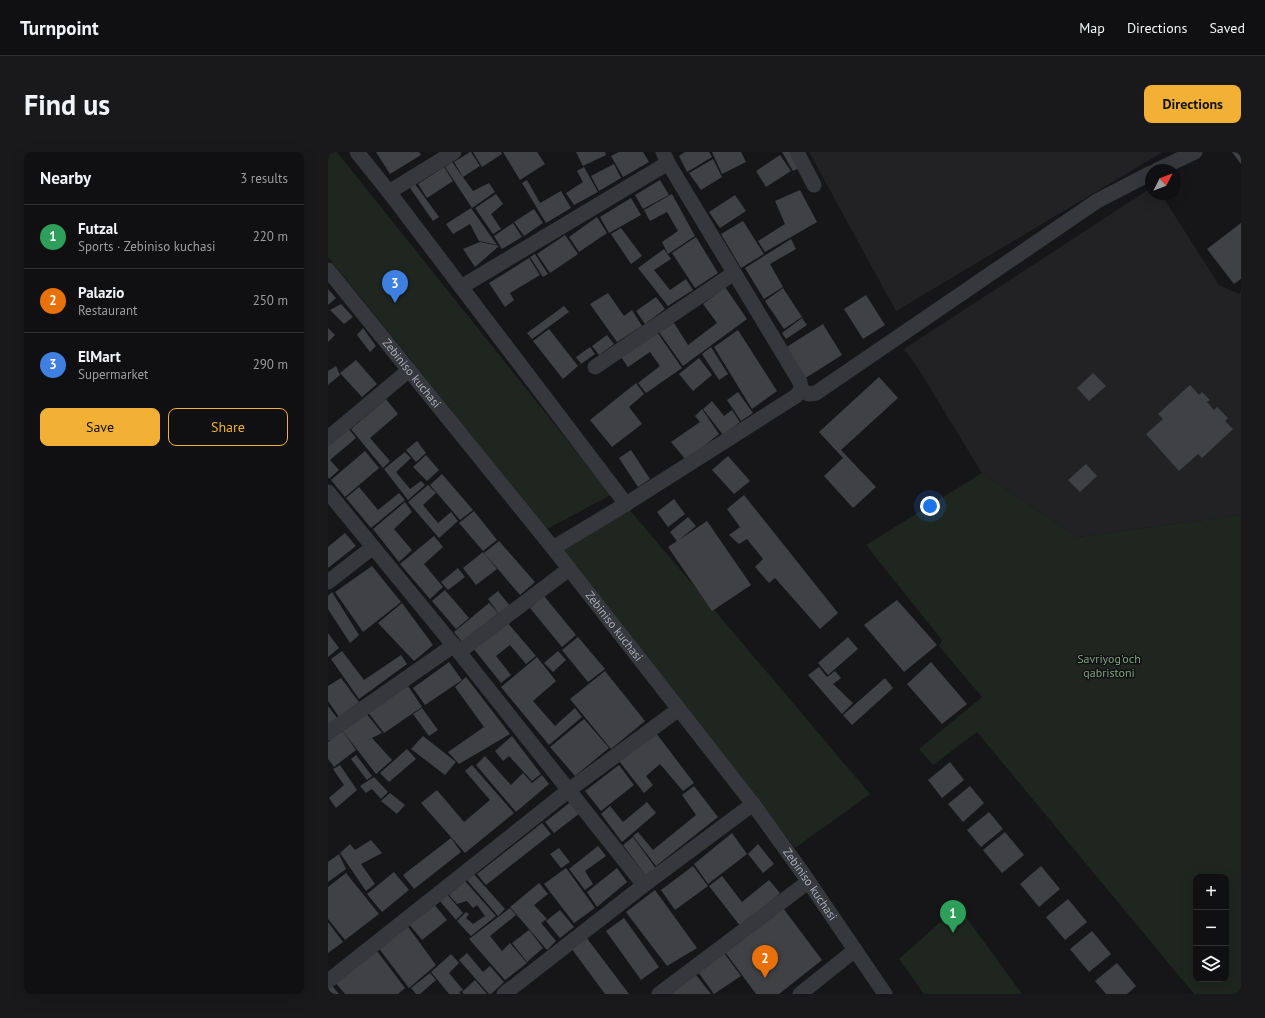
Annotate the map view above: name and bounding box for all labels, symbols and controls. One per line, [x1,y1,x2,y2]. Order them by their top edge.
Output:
text: Turnpoint [20,16,99,40]
text: Map [1079,19,1105,37]
text: Directions [1127,19,1187,37]
text: Saved [1209,19,1245,37]
button: Directions [1144,85,1241,123]
text: Find us [24,86,110,123]
north arrow [1145,164,1181,200]
text: Nearby [40,167,91,189]
text: 3 results [240,170,288,187]
text: Futzal [78,219,118,238]
text: 1 [49,228,57,245]
text: 220 m [253,228,288,245]
text: Sports · Zebiniso kuchasi [78,238,215,255]
pin: 3 [382,270,408,303]
text: Palazio [78,283,124,302]
text: 2 [49,292,57,309]
text: 250 m [253,292,288,309]
text: Restaurant [78,302,137,319]
street label: Zebiniso kuchasi [380,335,445,411]
text: ElMart [78,347,121,366]
text: 3 [49,356,57,373]
text: 290 m [253,356,288,373]
text: Supermarket [78,366,148,383]
button: Save [40,408,160,446]
button: Share [168,408,288,446]
your location [920,496,940,516]
street label: Zebiniso kuchasi [583,588,647,664]
park label: Savriyog'och qabristoni [1077,651,1141,680]
street label: Zebiniso kuchasi [780,845,841,923]
map controls [1193,874,1229,982]
button: + [1193,874,1229,910]
pin: 1 [940,900,966,933]
button: − [1193,910,1229,946]
pin: 2 [752,945,778,978]
button: layers [1193,946,1229,982]

